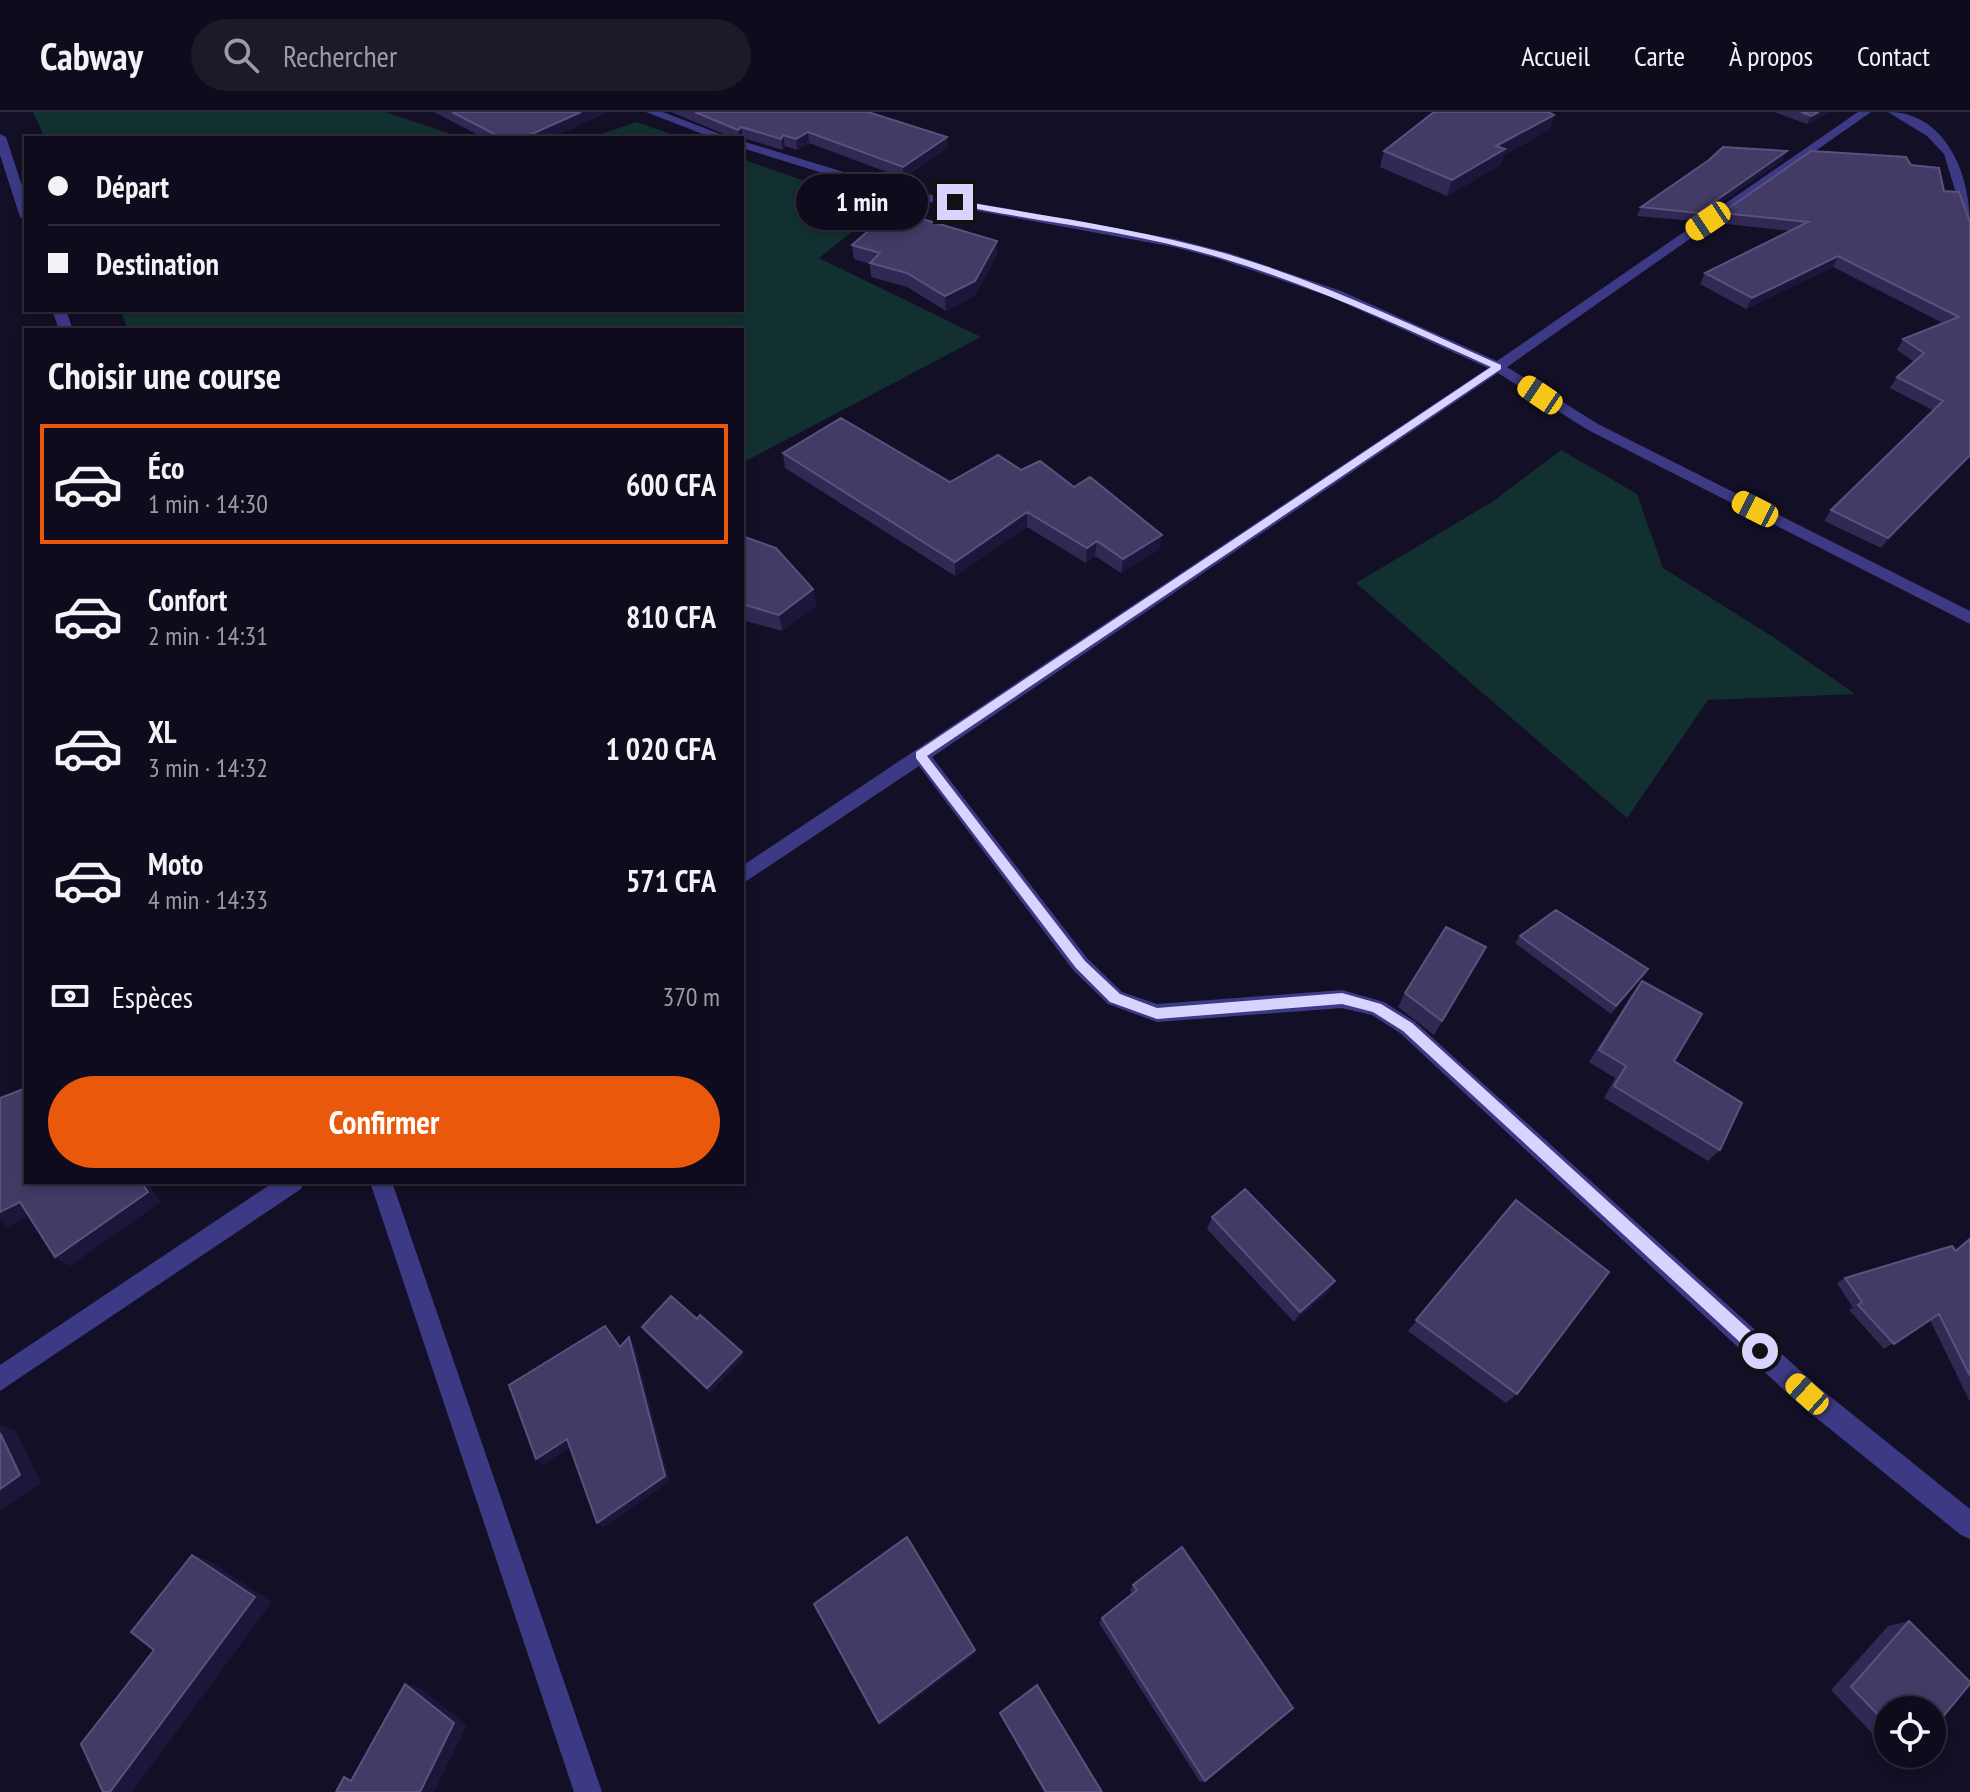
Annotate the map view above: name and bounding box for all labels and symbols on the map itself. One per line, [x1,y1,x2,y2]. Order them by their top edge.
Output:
callout: 1 min [795,174,927,230]
route end [937,184,973,220]
car [1681,198,1735,244]
car [1513,372,1567,418]
car [1728,487,1782,531]
route start [1742,1333,1778,1369]
car [1781,1369,1833,1419]

